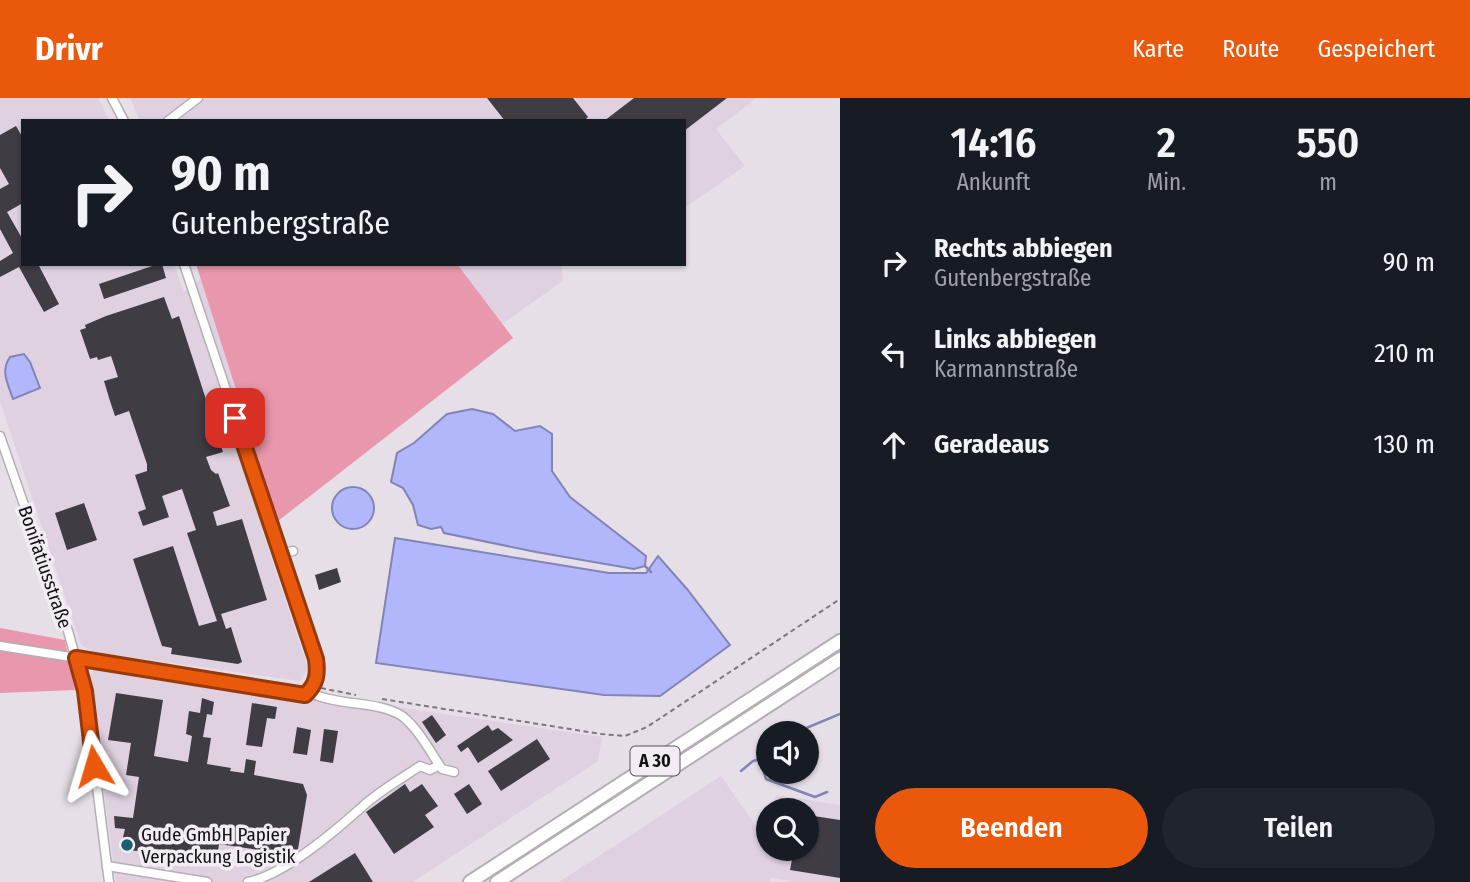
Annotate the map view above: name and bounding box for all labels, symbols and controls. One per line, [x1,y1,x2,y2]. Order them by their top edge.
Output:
text: Drivr [35,29,103,69]
text: Karte [1132,35,1184,63]
text: Route [1222,35,1279,63]
text: Gespeichert [1317,35,1435,63]
text: 14:16 [950,118,1036,168]
text: 2 [1157,118,1176,168]
text: 550 [1297,118,1360,168]
text: 90 m [171,144,271,203]
icon: right [56,147,147,238]
text: Ankunft [957,168,1030,196]
text: Min. [1147,168,1186,196]
text: m [1319,168,1337,196]
text: Gutenbergstraße [171,204,390,242]
text: Rechts abbiegen [934,233,1113,264]
icon: right [875,244,913,282]
text: 90 m [1383,247,1435,278]
text: Gutenbergstraße [934,264,1091,292]
text: Links abbiegen [934,324,1097,355]
icon: left [875,335,913,373]
text: 210 m [1374,338,1435,369]
text: Karmannstraße [934,355,1078,383]
pin [205,388,265,448]
icon: arrive [216,399,254,437]
icon: ahead [875,426,913,464]
text: Geradeaus [934,429,1049,460]
text: 130 m [1373,429,1435,460]
street label: Bonifatiusstraße [13,503,77,631]
map controls [756,721,819,861]
button: sound [756,721,819,784]
position arrow [57,729,131,803]
road number: A 30 [630,746,680,776]
button: Beenden [875,788,1148,868]
button: Teilen [1162,788,1435,868]
button: search [756,798,819,861]
place label: Gude GmbH Papier Verpackung Logistik [141,823,295,868]
marker: Gude GmbH Papier Verpackung Logistik [119,837,135,853]

